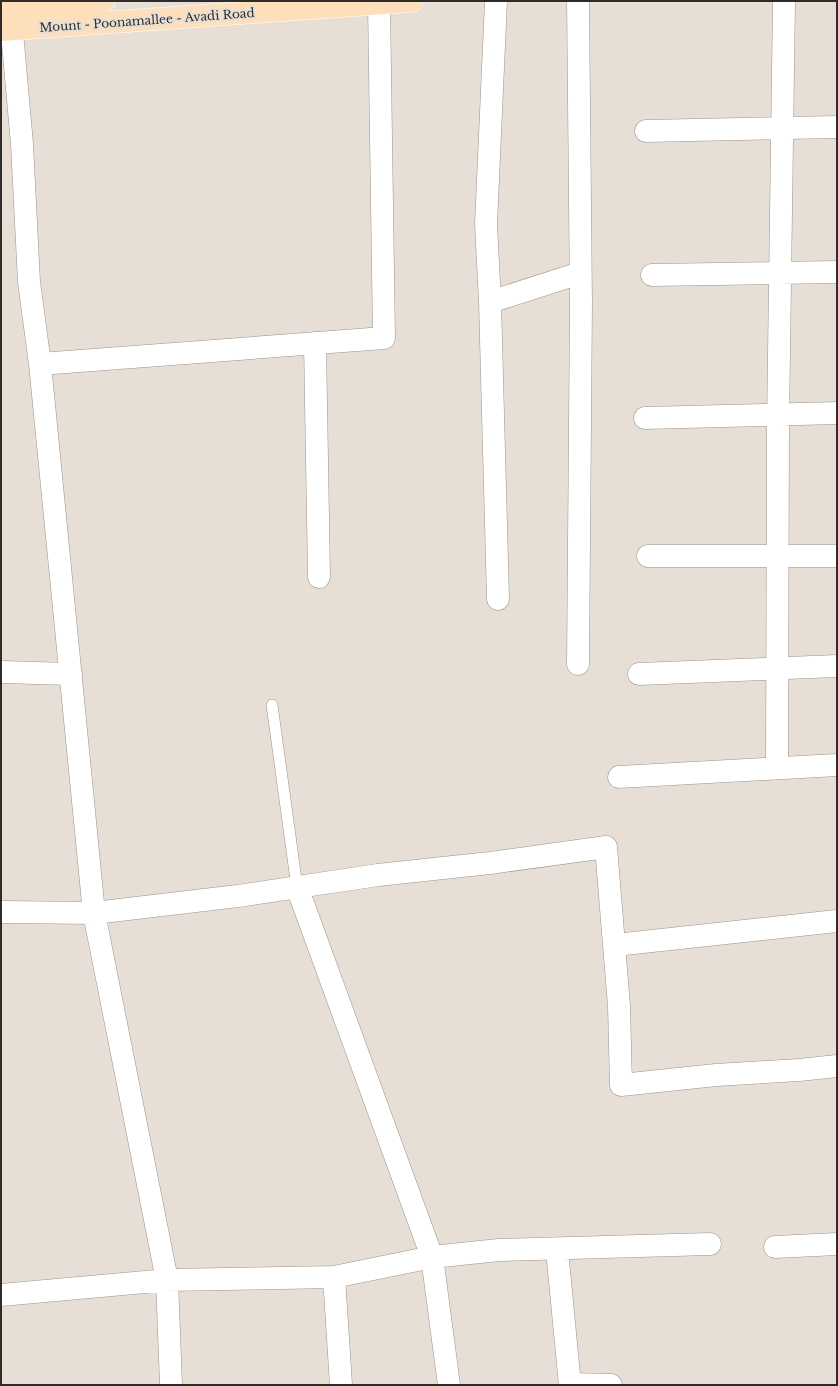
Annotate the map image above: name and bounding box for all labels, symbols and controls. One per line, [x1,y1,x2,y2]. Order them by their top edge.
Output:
street label: Mount - Poonamallee - Avadi Road [39,5,255,35]

